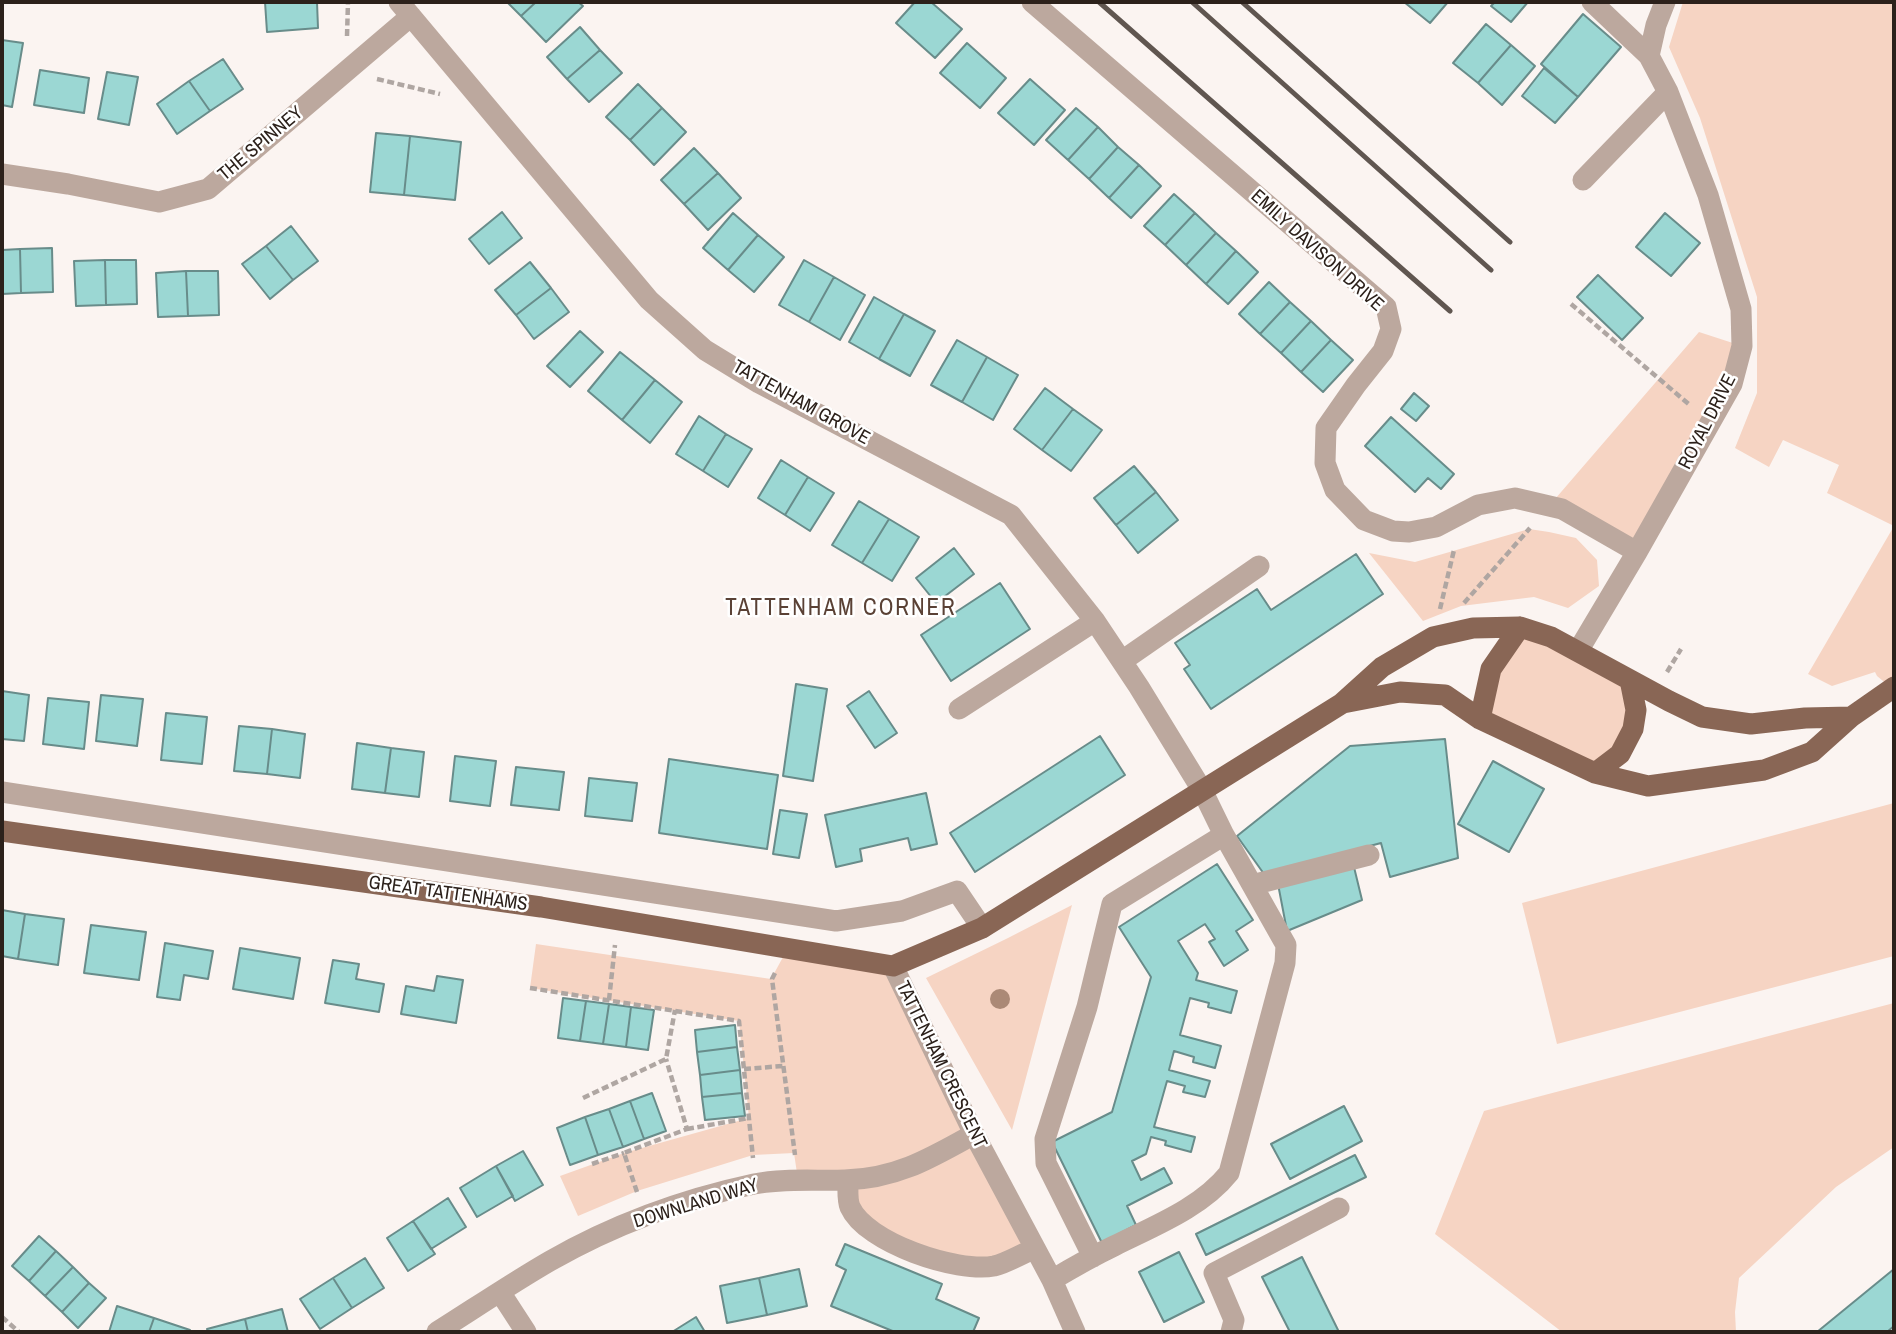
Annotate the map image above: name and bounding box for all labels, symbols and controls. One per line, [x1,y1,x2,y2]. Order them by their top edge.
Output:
street label: THE SPINNEY [214,102,308,186]
street label: EMILY DAVISON DRIVE [1246,185,1388,317]
street label: TATTENHAM GROVE [728,356,874,450]
street label: ROYAL DRIVE [1674,371,1742,473]
district label: TATTENHAM CORNER [727,595,955,623]
street label: GREAT TATTENHAMS [367,872,529,916]
street label: TATTENHAM CRESCENT [891,978,991,1152]
street label: DOWNLAND WAY [631,1174,761,1234]

